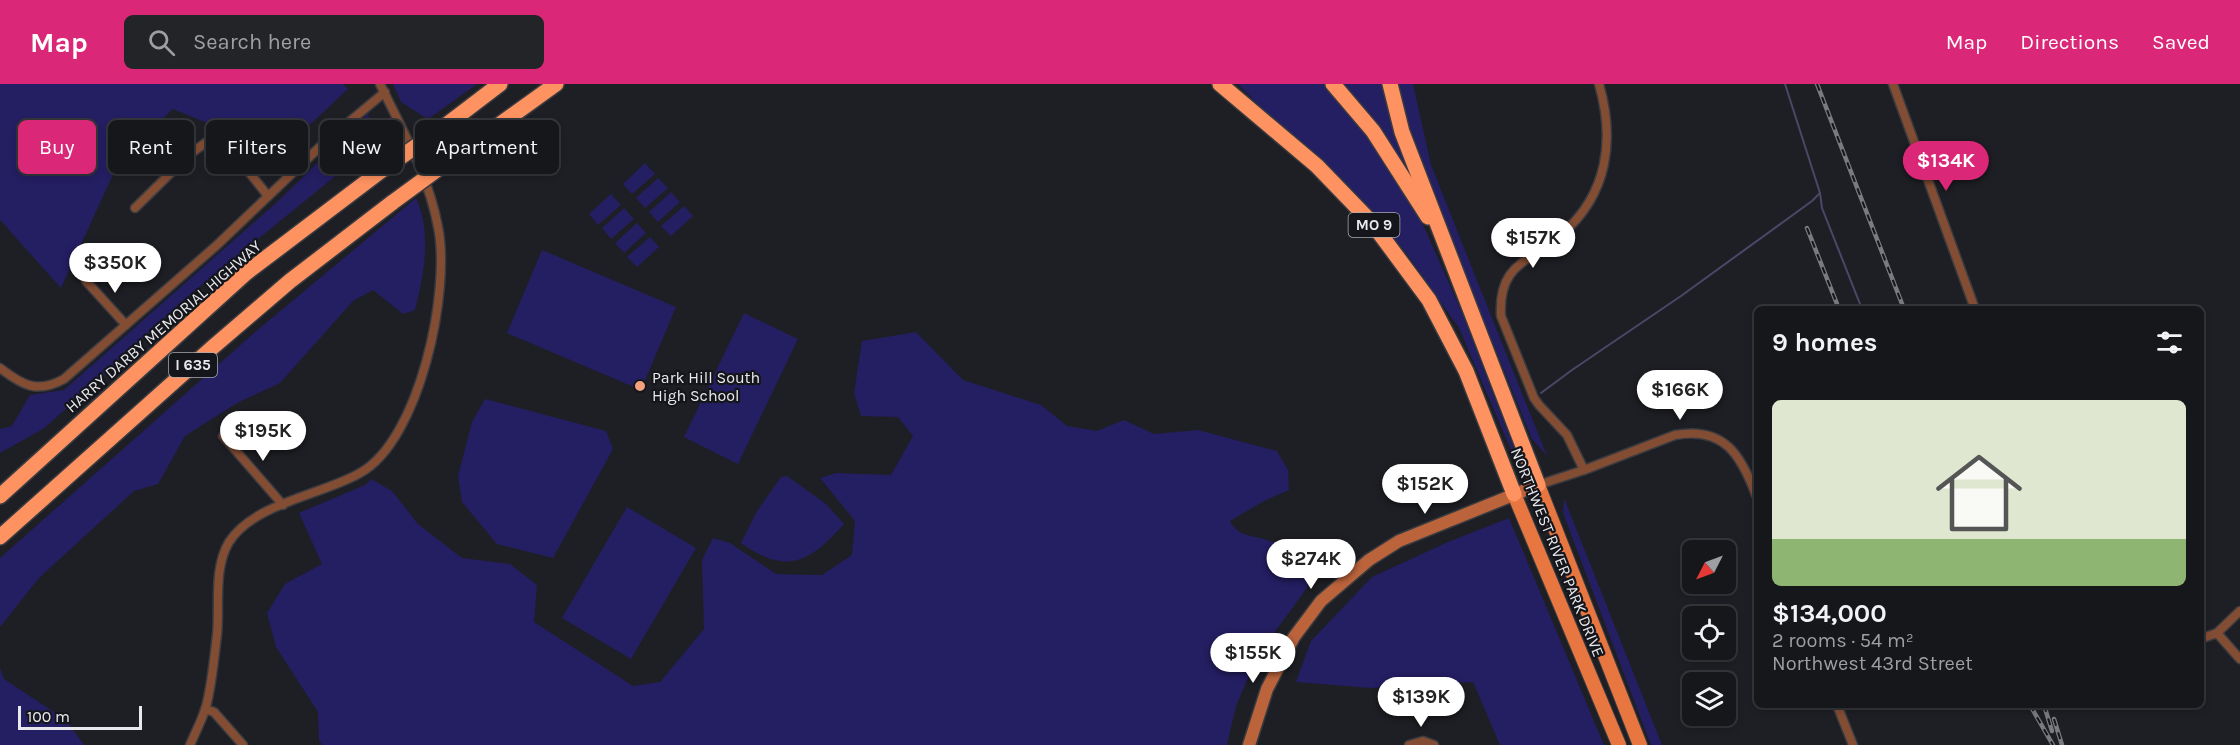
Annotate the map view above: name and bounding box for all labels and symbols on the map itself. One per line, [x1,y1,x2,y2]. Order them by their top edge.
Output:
pin: $134K [1904,141,1988,192]
road number: MO 9 [1348,213,1400,237]
pin: $157K [1491,218,1575,269]
street label: HARRY DARBY MEMORIAL HIGHWAY [62,236,265,416]
pin: $350K [73,243,157,294]
road number: I 635 [169,353,217,377]
place label: Park Hill South High School [652,368,760,405]
pin: $166K [1638,370,1722,421]
marker: Park Hill South High School [633,379,647,393]
pin: $195K [221,411,305,462]
street label: NORTHWEST RIVER PARK DRIVE [1507,445,1608,660]
pin: $152K [1383,464,1467,515]
pin: $274K [1269,539,1353,590]
north arrow [1682,540,1736,594]
pin: $155K [1211,633,1295,684]
pin: $139K [1379,677,1463,728]
scale bar [18,703,142,730]

